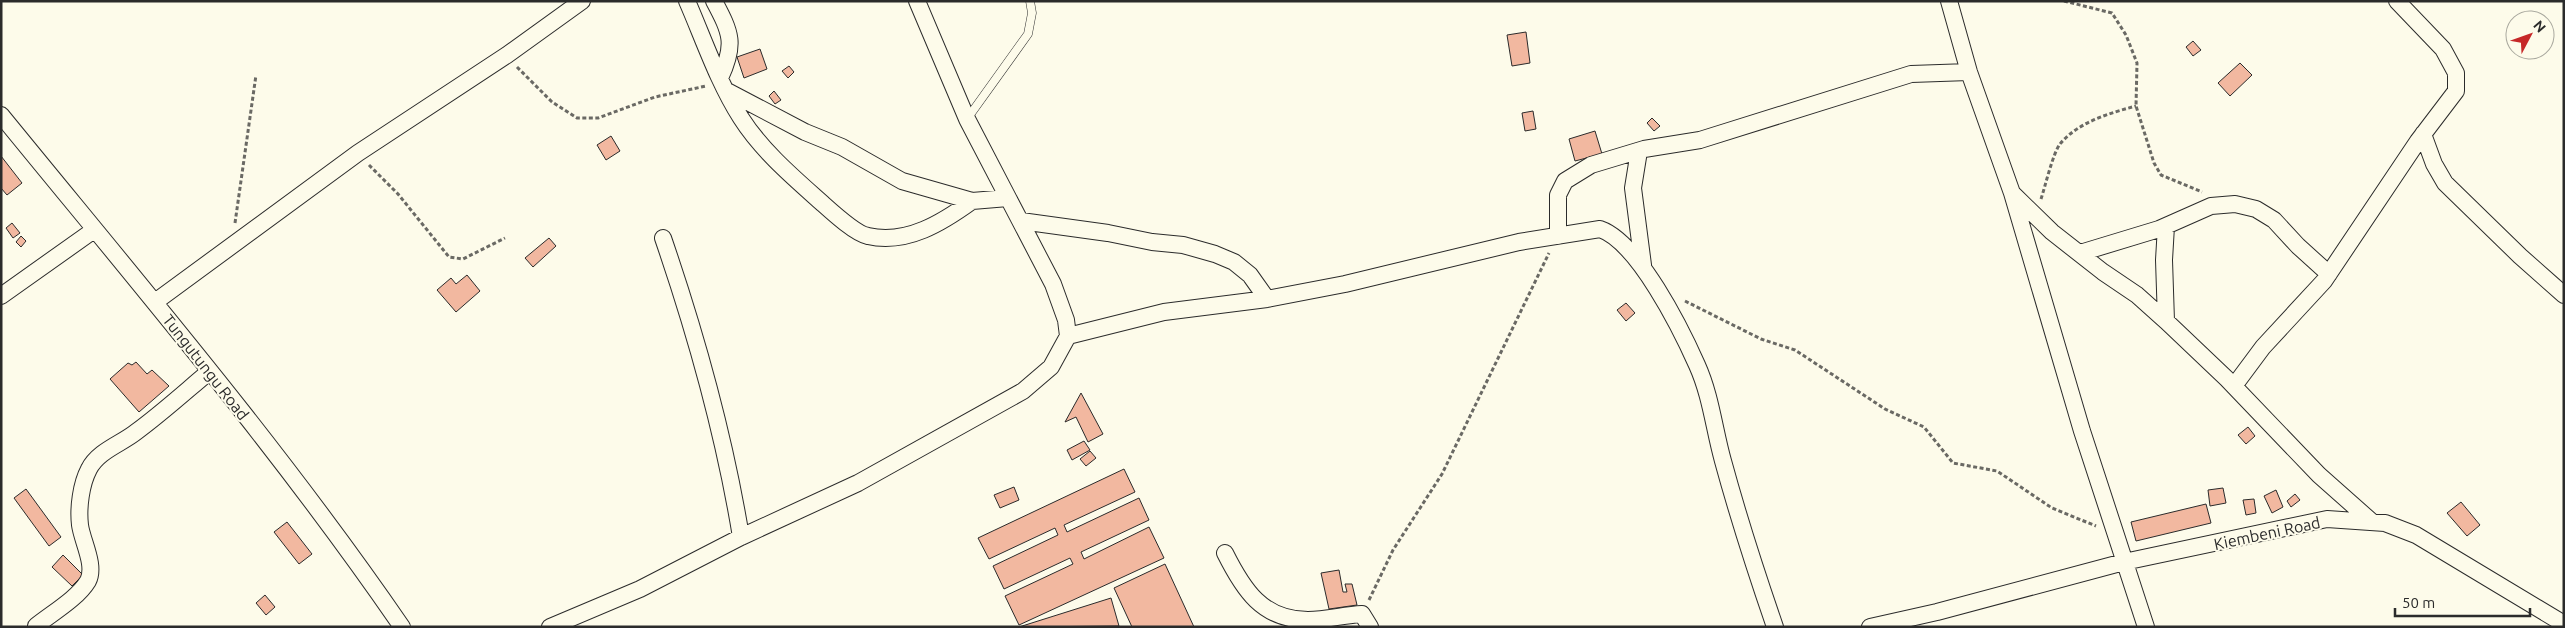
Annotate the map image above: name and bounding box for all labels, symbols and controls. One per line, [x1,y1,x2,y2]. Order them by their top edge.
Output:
north arrow [2505,10,2555,60]
text: N [2530,17,2549,36]
street label: Tungutungu Road [159,311,253,423]
street label: Kiembeni Road [2212,513,2322,553]
scale bar [2395,586,2530,618]
text: 50 m [2402,594,2435,611]

